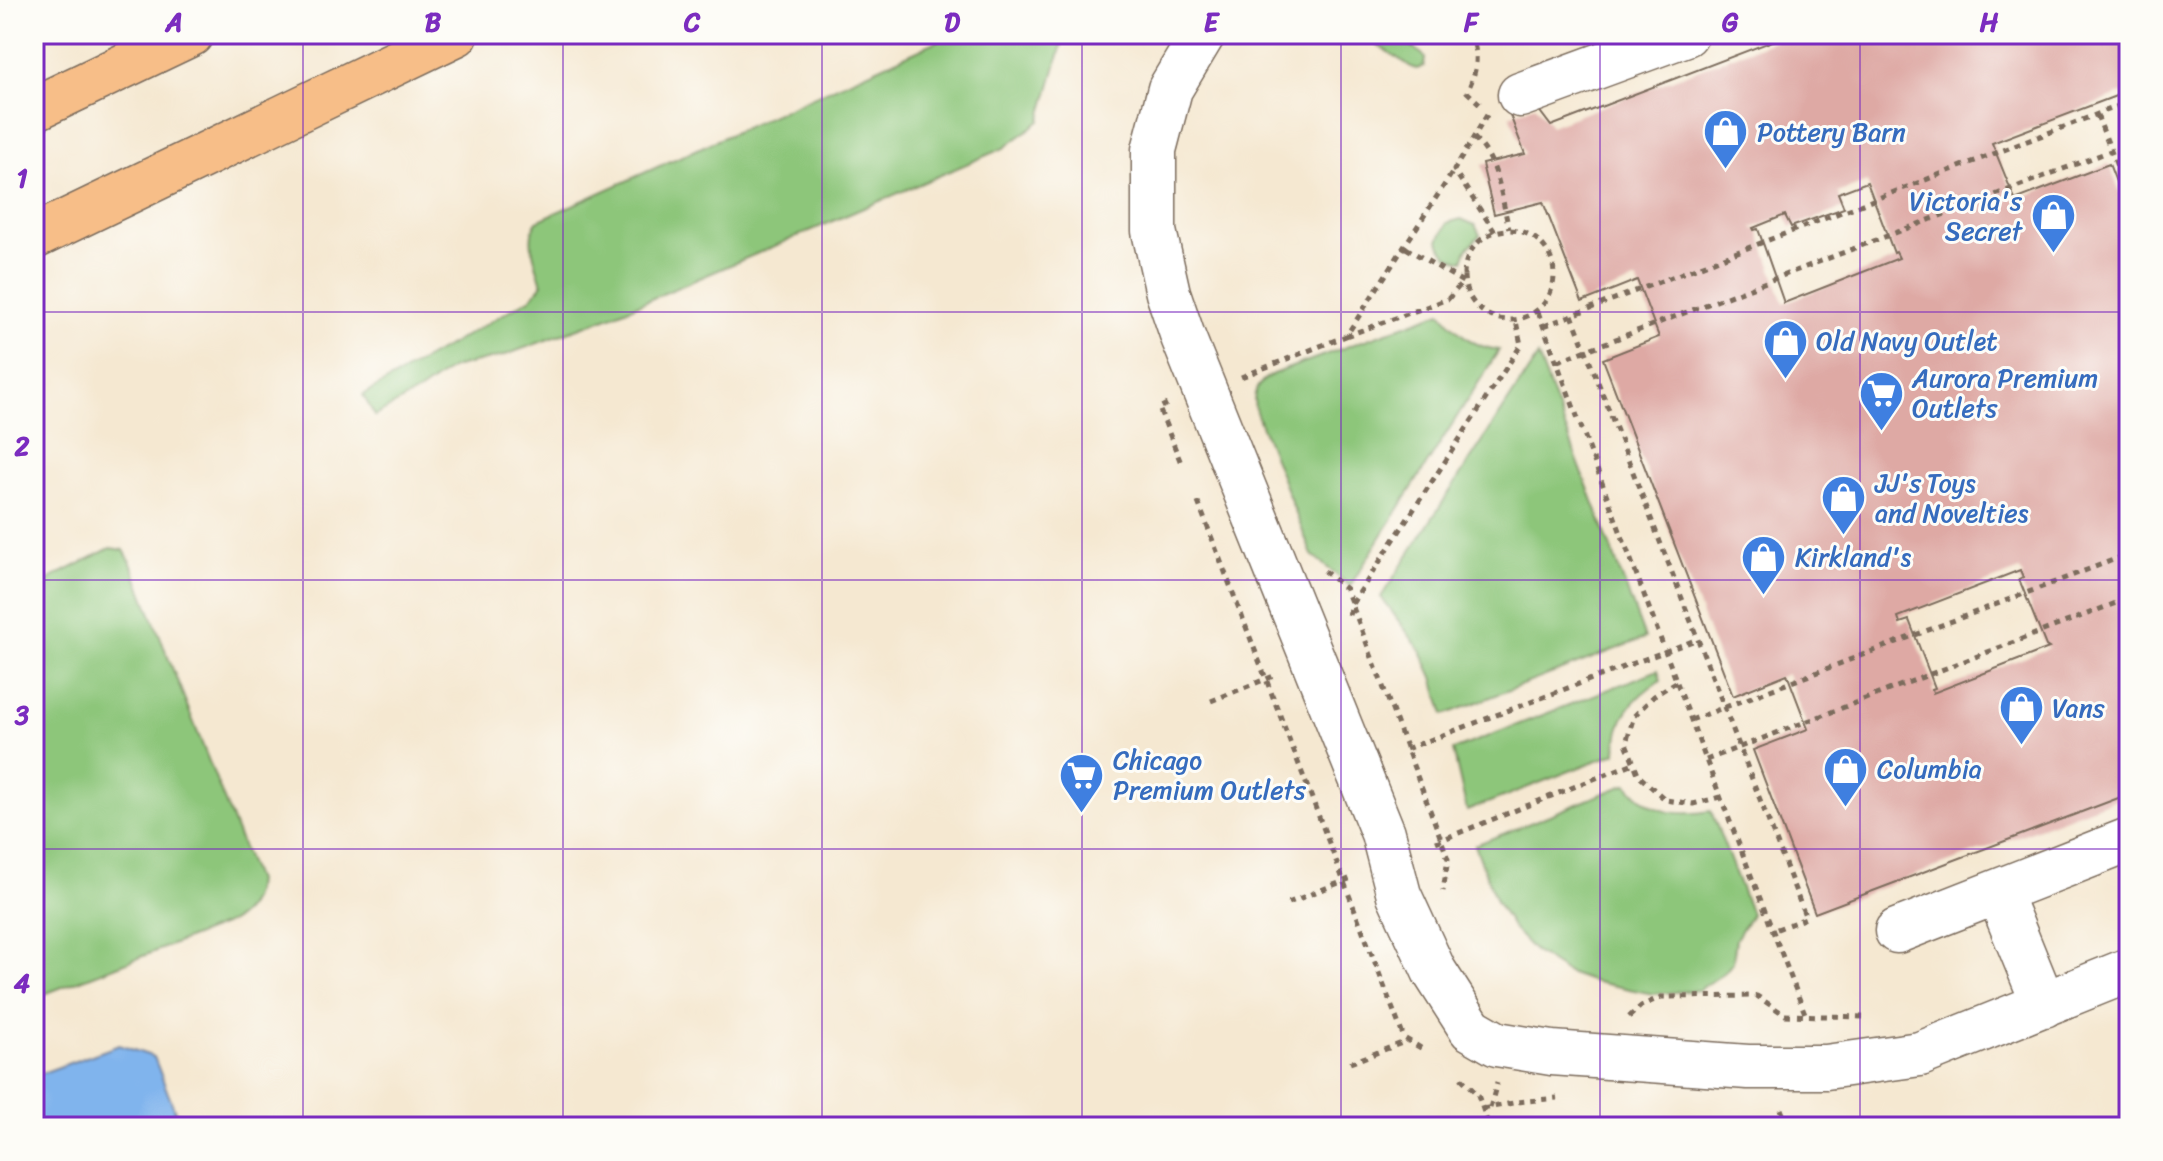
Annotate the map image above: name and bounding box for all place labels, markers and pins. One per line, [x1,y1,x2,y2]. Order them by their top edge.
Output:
shop icon: Pottery Barn [1702,108,1750,171]
place label: Pottery Barn [1757,109,1906,155]
place label: Victoria's Secret [1909,178,2024,254]
shop icon: Victoria's Secret [2029,192,2077,255]
shop icon: Old Navy Outlet [1761,317,1809,380]
place label: Old Navy Outlet [1816,318,1998,364]
place label: Aurora Premium Outlets [1911,355,2098,431]
supermarket icon: Aurora Premium Outlets [1857,369,1905,432]
place label: JJ's Toys and Novelties [1874,460,2029,536]
shop icon: JJ's Toys and Novelties [1820,474,1868,537]
shop icon: Kirkland's [1740,533,1788,596]
place label: Kirkland's [1795,534,1911,580]
shop icon: Vans [1997,684,2045,747]
place label: Vans [2052,685,2105,731]
place label: Chicago Premium Outlets [1113,737,1307,813]
shop icon: Columbia [1822,745,1870,808]
place label: Columbia [1877,746,1982,792]
supermarket icon: Chicago Premium Outlets [1058,751,1106,814]

